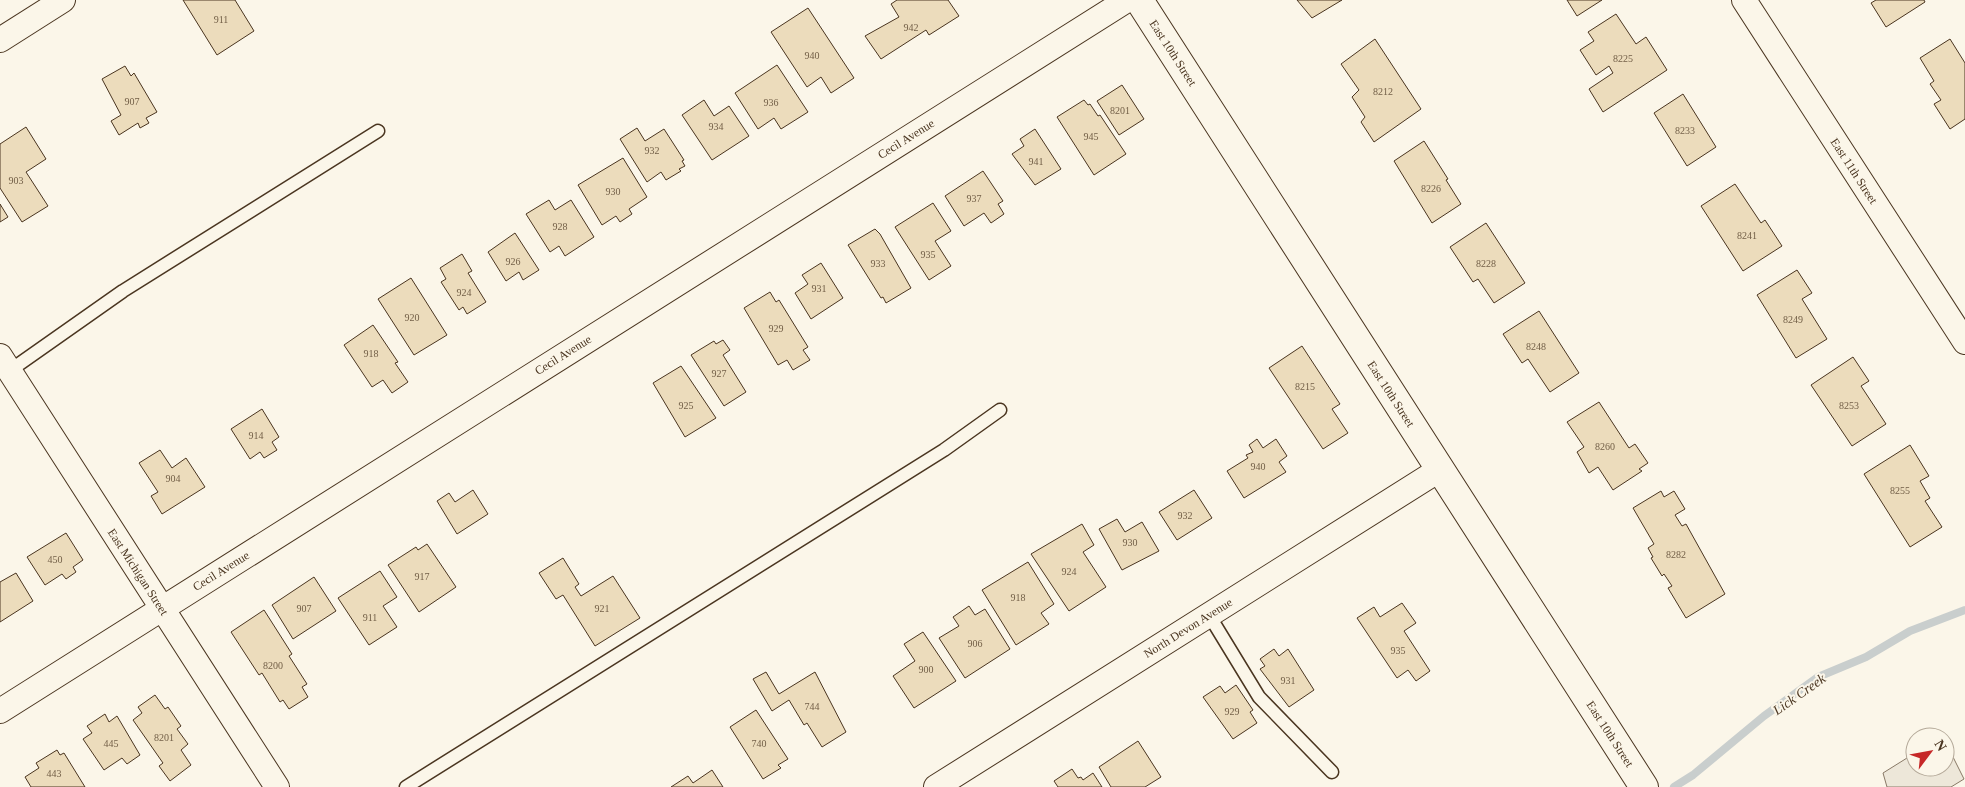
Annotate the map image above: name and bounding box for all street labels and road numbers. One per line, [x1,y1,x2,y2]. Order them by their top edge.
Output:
street label: East 10th Street [1146,17,1200,89]
street label: Cecil Avenue [875,116,937,162]
street label: East 11th Street [1828,136,1881,207]
street label: Cecil Avenue [532,332,594,378]
street label: East 10th Street [1364,358,1418,430]
street label: East Michigan Street [105,526,172,619]
street label: Cecil Avenue [190,548,252,594]
street label: North Devon Avenue [1141,595,1235,661]
street label: East 10th Street [1583,698,1637,770]

